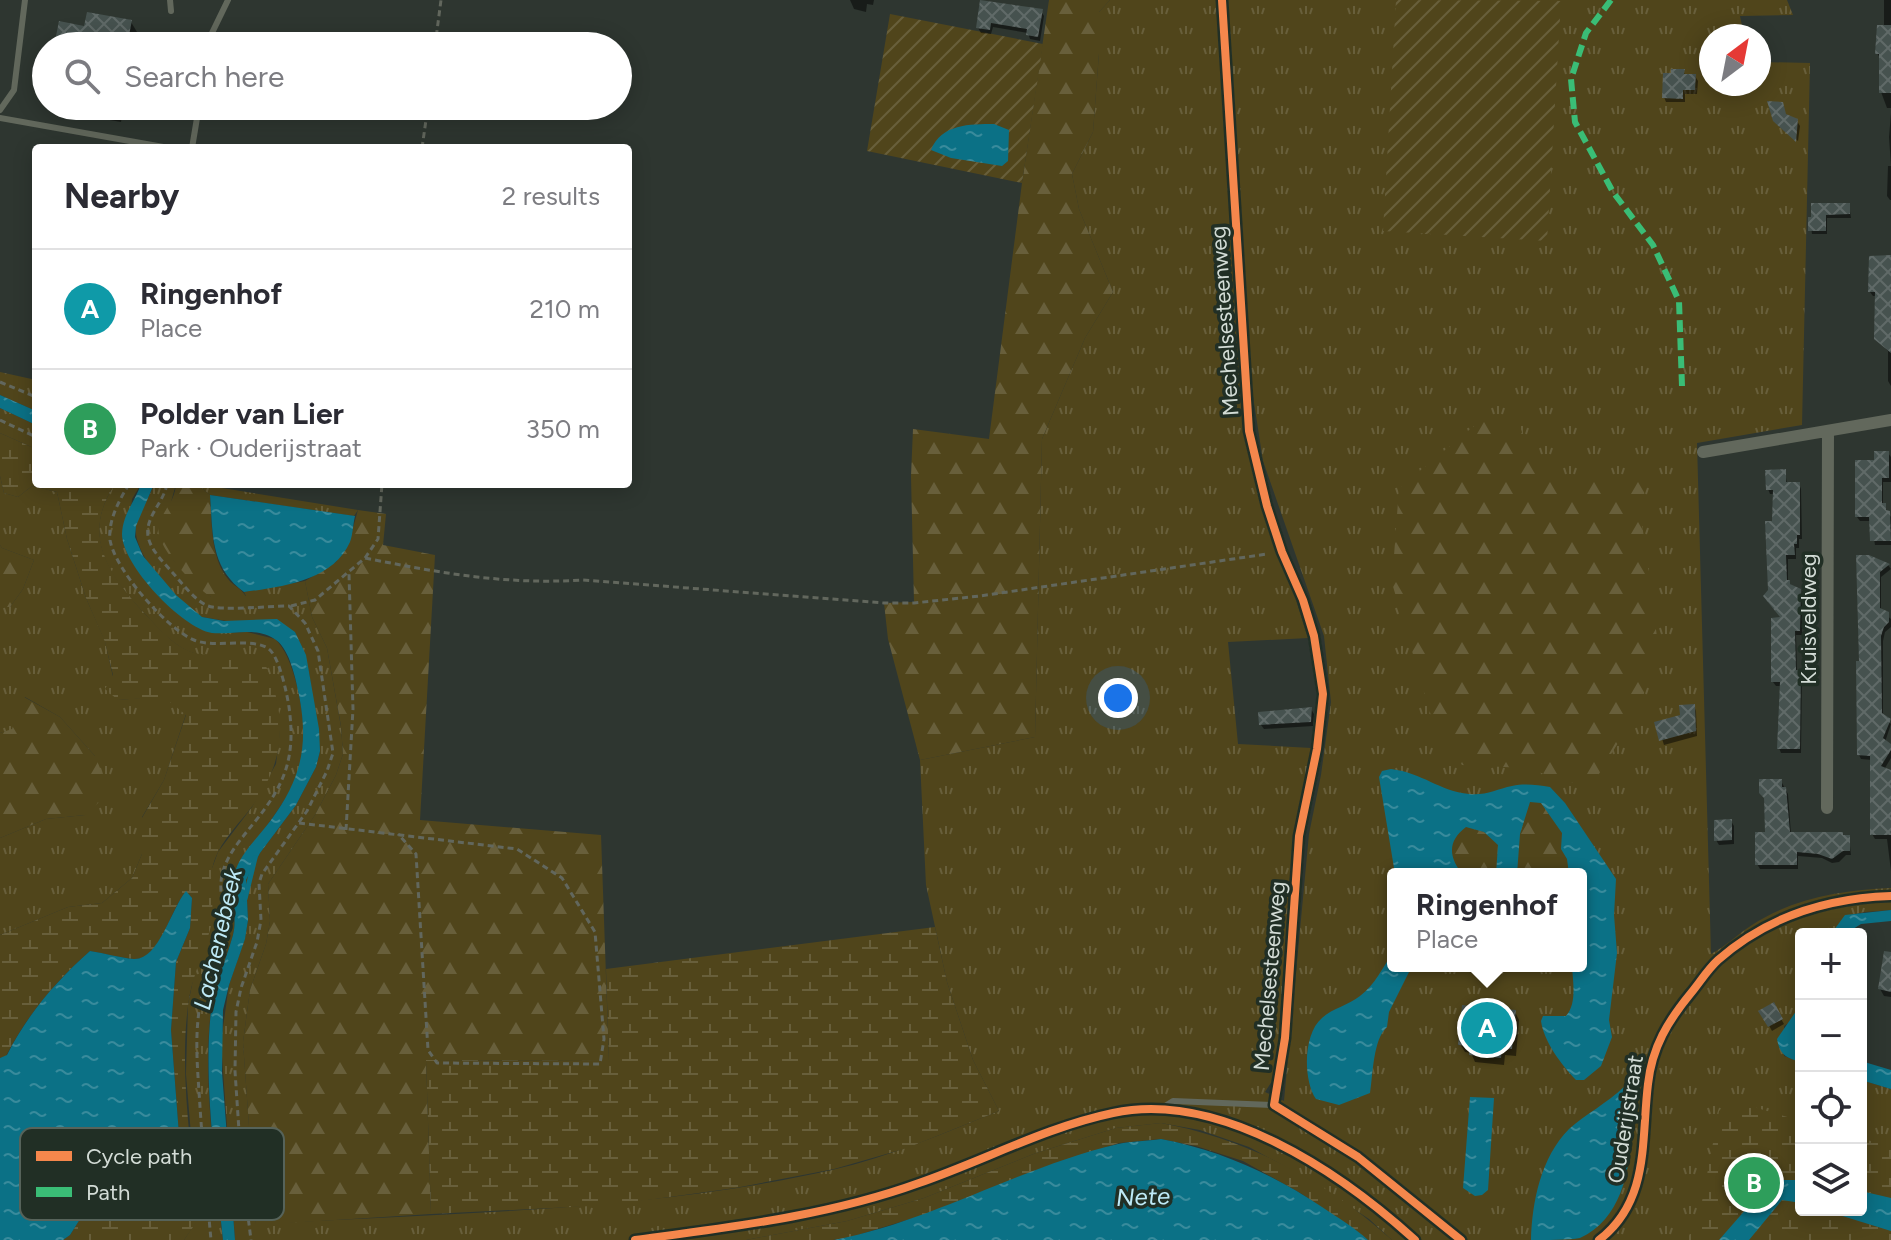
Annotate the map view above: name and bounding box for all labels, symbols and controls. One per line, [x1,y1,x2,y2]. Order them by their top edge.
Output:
north arrow [1699,24,1771,96]
search box [32,32,632,120]
icon: search [60,54,104,98]
text: Search here [124,58,284,95]
text: Nearby [64,176,179,217]
text: 2 results [502,180,600,212]
street label: Mechelsesteenweg [1204,225,1245,417]
text: Ringenhof [140,275,282,312]
text: A [81,293,99,325]
text: 210 m [530,293,600,325]
text: Place [140,312,202,344]
text: Polder van Lier [140,395,344,432]
text: B [82,413,98,445]
text: 350 m [526,413,600,445]
text: Park · Ouderijstraat [140,432,362,464]
street label: Kruisveldweg [1795,553,1822,685]
your location [1098,678,1138,718]
water label: Lachenebeek [187,864,248,1013]
popup [1387,868,1587,972]
street label: Mechelsesteenweg [1248,880,1291,1072]
text: Ringenhof [1416,886,1558,923]
text: Place [1416,923,1478,955]
map controls [1795,928,1867,1216]
button: + [1795,928,1867,1000]
pin: A [1461,998,1513,1058]
button: − [1795,1000,1867,1072]
street label: Ouderijstraat [1602,1053,1649,1185]
button: locate [1795,1072,1867,1144]
legend [20,1128,284,1220]
text: Cycle path [86,1143,192,1170]
button: layers [1795,1144,1867,1216]
pin: B [1728,1153,1780,1213]
text: Path [86,1179,130,1206]
water label: Nete [1115,1181,1171,1212]

